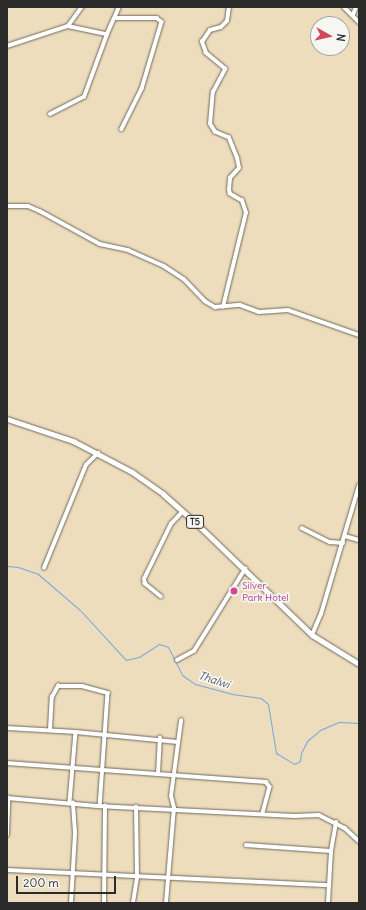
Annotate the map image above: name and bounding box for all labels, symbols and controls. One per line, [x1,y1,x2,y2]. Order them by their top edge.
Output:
north arrow [310,16,350,56]
text: N [333,33,348,42]
road number: T5 [186,515,204,529]
place label: Silver Park Hotel [242,579,289,602]
marker: Silver Park Hotel [229,586,239,596]
water label: Thalwi [197,669,231,691]
scale bar [18,868,118,894]
text: 200 m [23,875,59,890]

